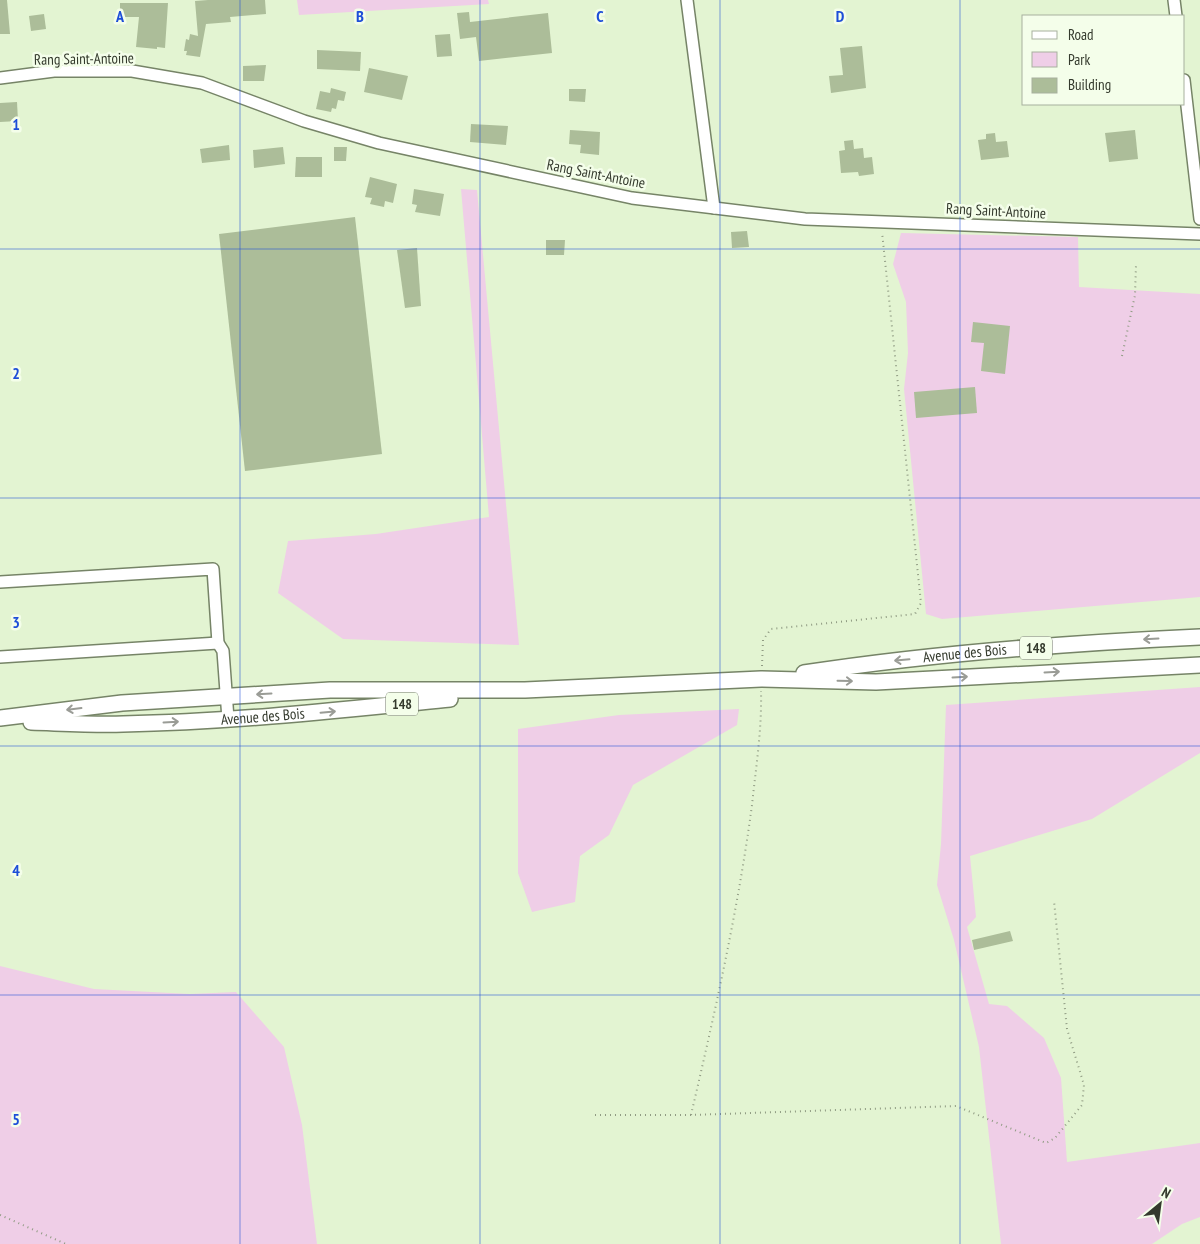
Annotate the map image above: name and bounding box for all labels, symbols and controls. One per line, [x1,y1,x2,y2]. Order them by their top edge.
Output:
text: A [115,6,125,26]
text: B [356,6,364,26]
text: C [596,6,604,26]
text: D [836,6,845,26]
legend [1022,15,1185,105]
text: Road [1068,25,1094,44]
street label: Rang Saint-Antoine [34,48,134,69]
text: Park [1068,50,1090,69]
text: Building [1068,75,1111,94]
text: 1 [12,114,20,134]
street label: Rang Saint-Antoine [545,155,647,192]
street label: Rang Saint-Antoine [946,198,1046,223]
text: 2 [12,363,20,383]
text: 3 [12,612,20,632]
one-way arrow [1144,635,1160,644]
road number: 148 [1020,636,1052,660]
street label: Avenue des Bois [922,639,1007,666]
one-way arrow [894,655,910,665]
one-way arrow [1044,668,1060,677]
one-way arrow [952,673,968,682]
one-way arrow [836,676,852,686]
one-way arrow [256,690,272,699]
road number: 148 [386,692,418,716]
street label: Avenue des Bois [220,703,305,729]
one-way arrow [66,704,82,714]
one-way arrow [319,707,335,716]
one-way arrow [162,717,178,726]
text: 4 [12,860,20,880]
text: 5 [12,1109,20,1129]
north arrow [1135,1179,1185,1229]
text: N [1159,1183,1174,1202]

